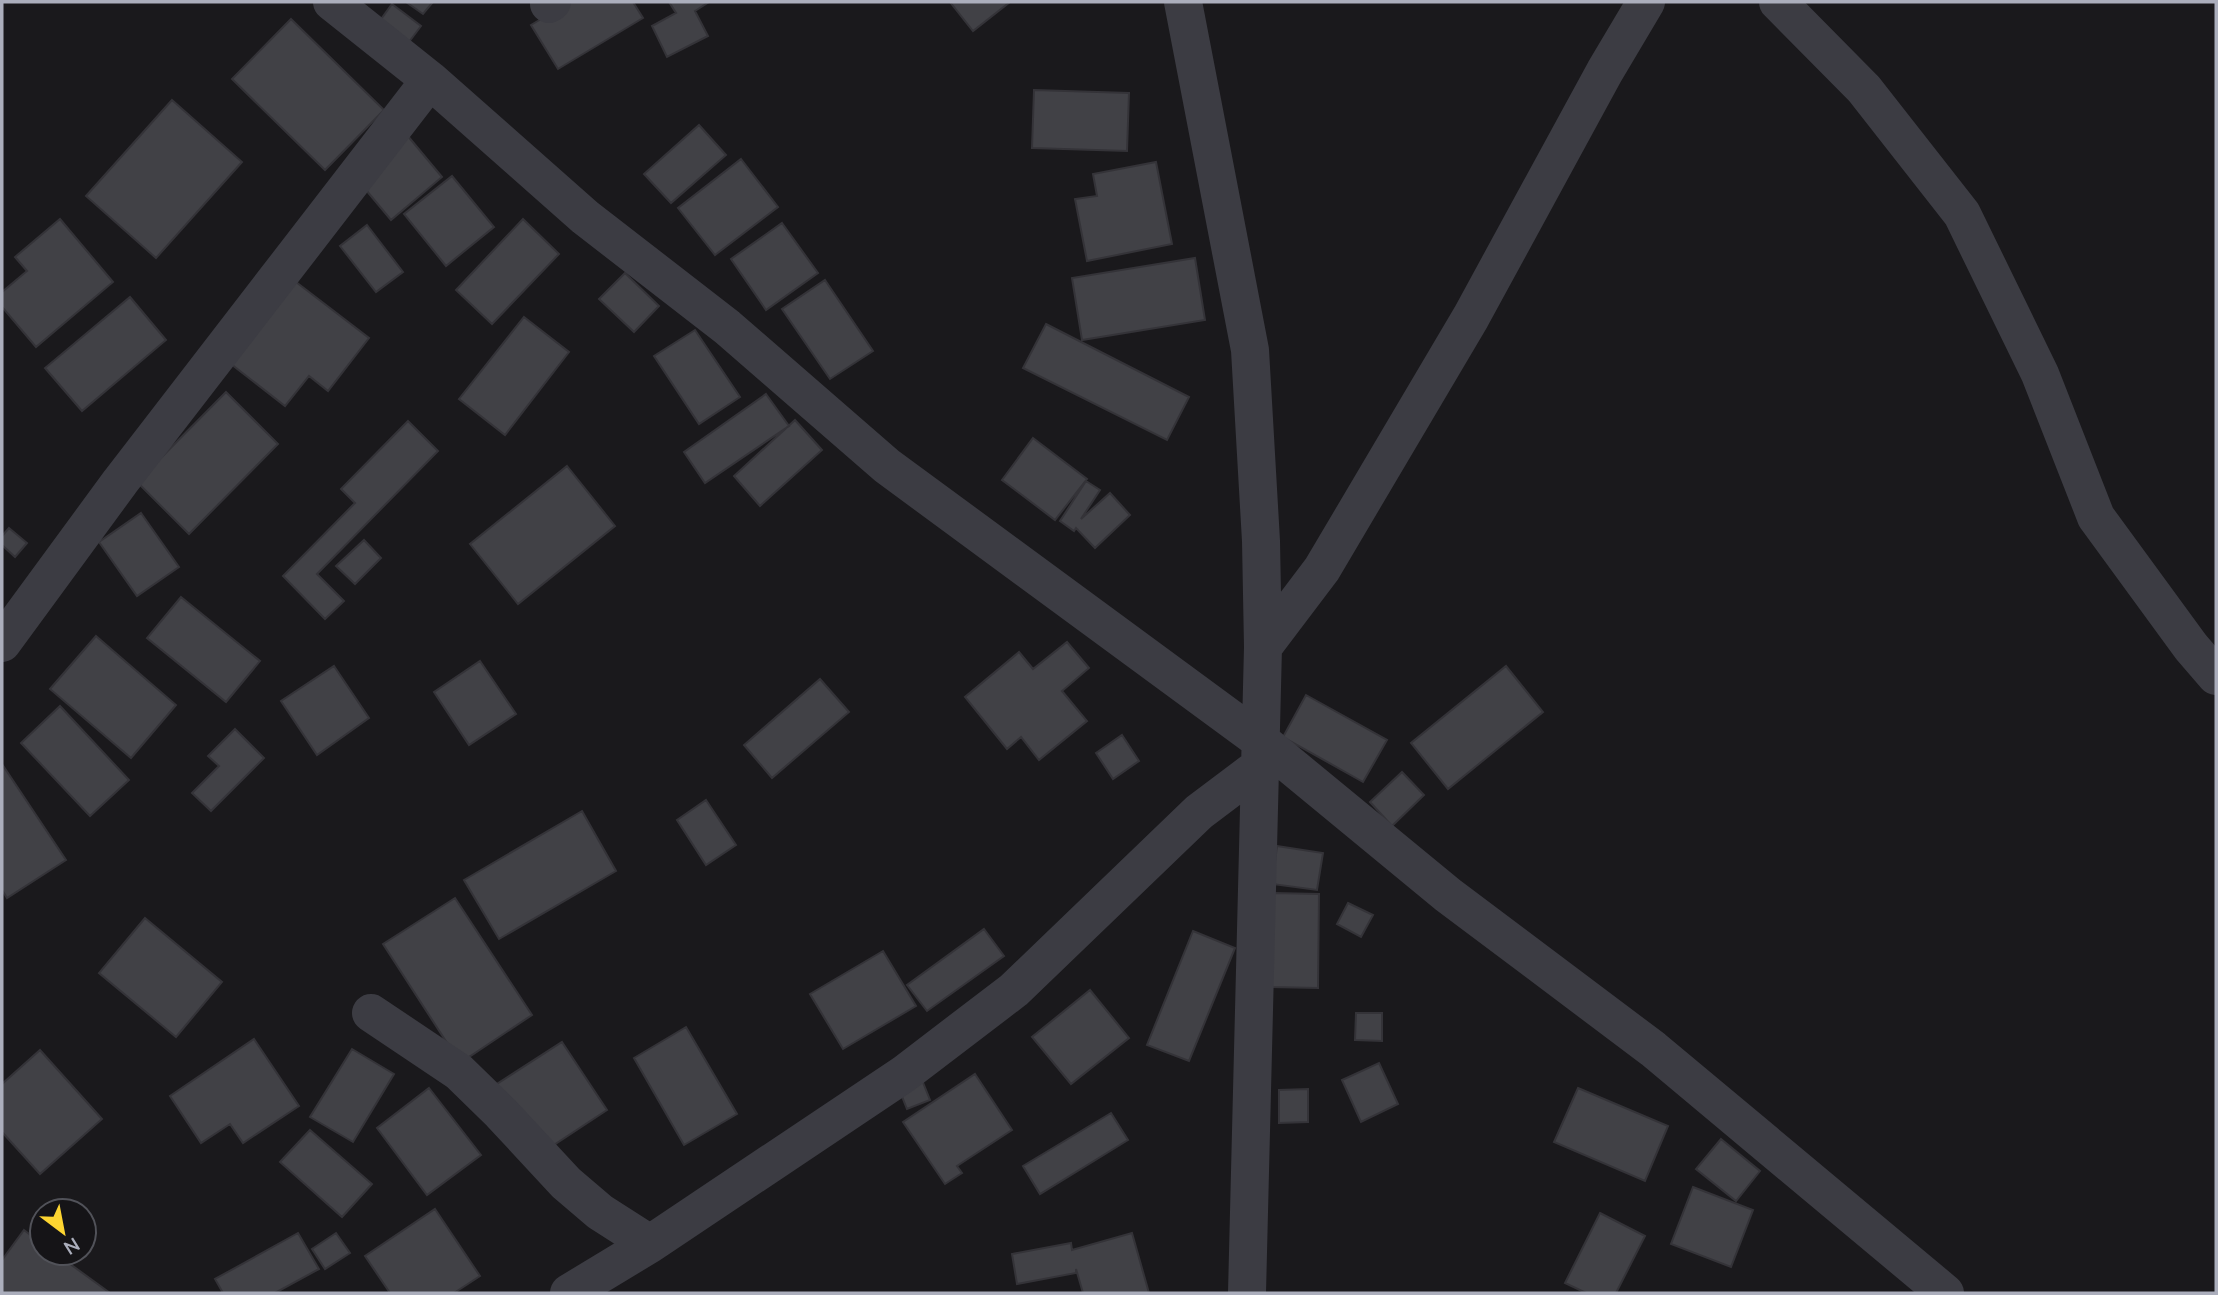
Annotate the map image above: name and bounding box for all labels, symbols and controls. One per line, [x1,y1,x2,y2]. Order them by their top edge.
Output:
north arrow [28,1197,98,1267]
text: N [59,1231,84,1260]

